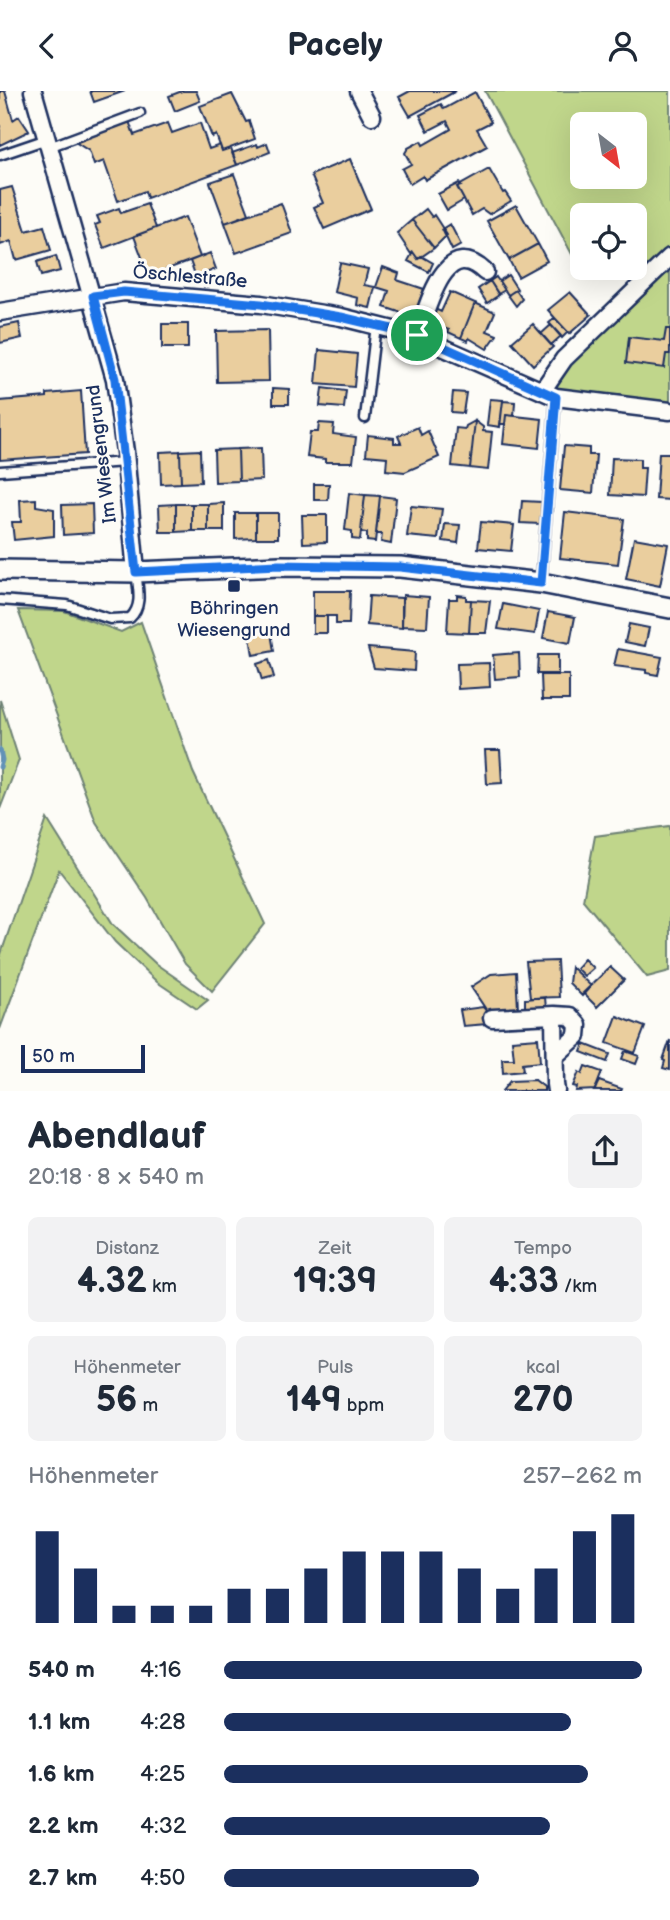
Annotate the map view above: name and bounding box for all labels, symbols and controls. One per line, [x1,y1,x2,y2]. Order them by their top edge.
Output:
text: Pacely [287,26,383,65]
icon: back [28,27,66,65]
icon: person [604,27,642,65]
north arrow [570,112,648,189]
map controls [570,112,647,280]
button: locate [570,203,647,280]
street label: Öschlestraße [132,261,248,293]
pin [387,305,447,365]
icon: arrive [398,316,436,354]
street label: Im Wiesengrund [82,383,122,525]
marker: Böhringen Wiesengrund [226,578,242,594]
place label: Böhringen Wiesengrund [177,597,291,642]
scale bar [21,1041,145,1073]
text: 50 m [32,1045,75,1068]
text: Abendlauf [28,1114,206,1159]
button: share [568,1114,642,1188]
text: 20:18 · 8 × 540 m [28,1163,204,1191]
text: Distanz [95,1237,159,1260]
text: Zeit [318,1237,352,1260]
text: Tempo [514,1237,572,1260]
text: 4.32 [77,1260,147,1303]
text: 19:39 [293,1260,377,1303]
text: 4:33 [489,1260,559,1303]
text: km [147,1275,177,1298]
text: /km [559,1275,597,1298]
text: Höhenmeter [73,1356,181,1379]
text: Puls [317,1356,353,1379]
text: kcal [526,1356,560,1379]
text: 56 [96,1379,137,1422]
text: 149 [286,1379,342,1422]
text: 270 [512,1379,574,1422]
text: m [137,1394,158,1417]
text: bpm [342,1394,384,1417]
text: Höhenmeter [28,1462,158,1490]
text: 257–262 m [522,1462,642,1490]
text: 540 m [28,1656,95,1684]
text: 4:16 [140,1656,182,1684]
text: 1.1 km [28,1708,90,1736]
text: 4:28 [140,1708,186,1736]
text: 1.6 km [28,1760,95,1788]
text: 4:25 [140,1760,185,1788]
text: 2.2 km [28,1812,99,1840]
text: 4:32 [140,1812,186,1840]
text: 2.7 km [28,1864,97,1892]
text: 4:50 [140,1864,185,1892]

